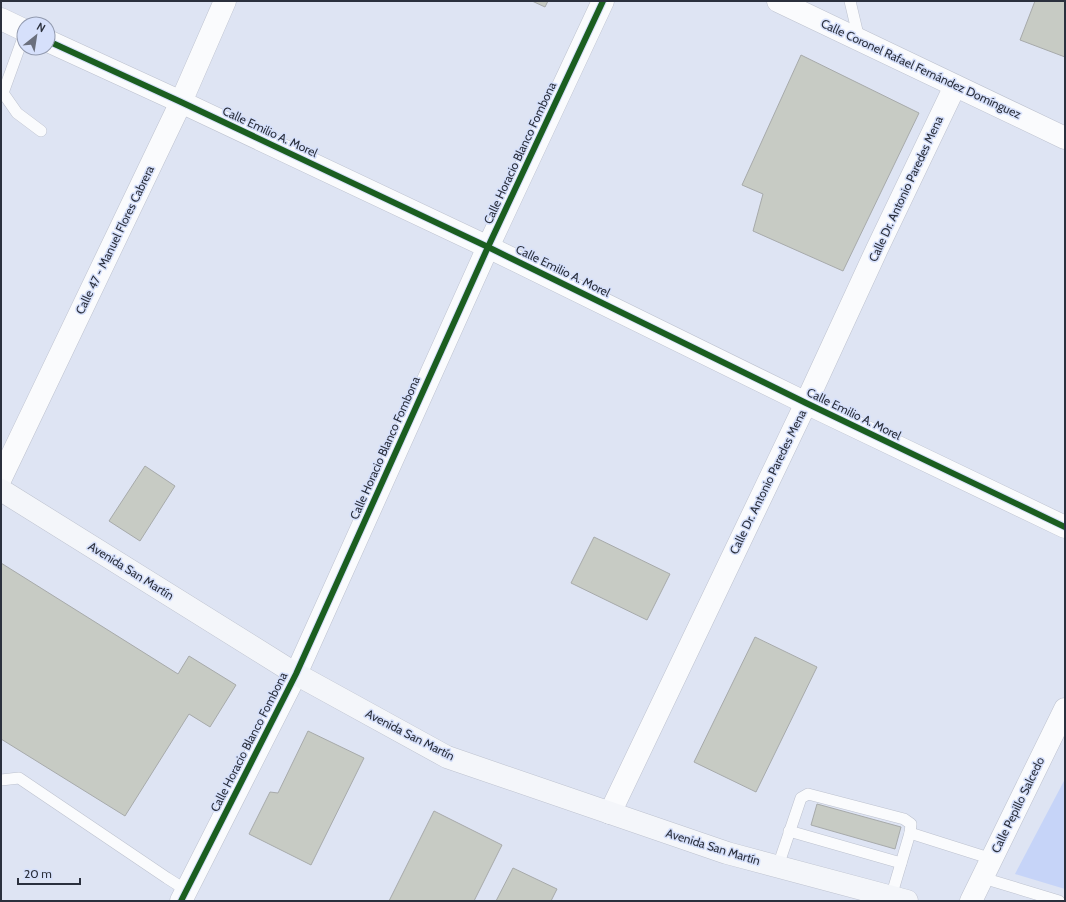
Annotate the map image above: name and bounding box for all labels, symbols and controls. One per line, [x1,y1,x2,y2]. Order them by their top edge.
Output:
street label: Calle Coronel Rafael Fernández Domínguez [819,15,1024,122]
north arrow [16,16,56,56]
text: N [34,19,48,35]
street label: Calle Horacio Blanco Fombona [480,79,559,226]
street label: Calle Emilio A. Morel [220,103,320,160]
street label: Calle Dr. Antonio Paredes Mena [865,113,946,264]
street label: Calle 47 - Manuel Flores Cabrera [72,163,157,316]
street label: Calle Emilio A. Morel [514,241,613,300]
street label: Calle Horacio Blanco Fombona [346,374,423,522]
street label: Calle Emilio A. Morel [805,384,904,443]
street label: Calle Dr. Antonio Paredes Mena [726,407,809,557]
street label: Avenida San Martín [86,538,177,603]
street label: Calle Horacio Blanco Fombona [207,669,291,814]
street label: Avenida San Martín [363,706,458,764]
street label: Calle Pepillo Salcedo [988,754,1047,855]
street label: Avenida San Martín [664,825,762,868]
scale bar [18,860,80,886]
text: 20 m [24,866,52,881]

